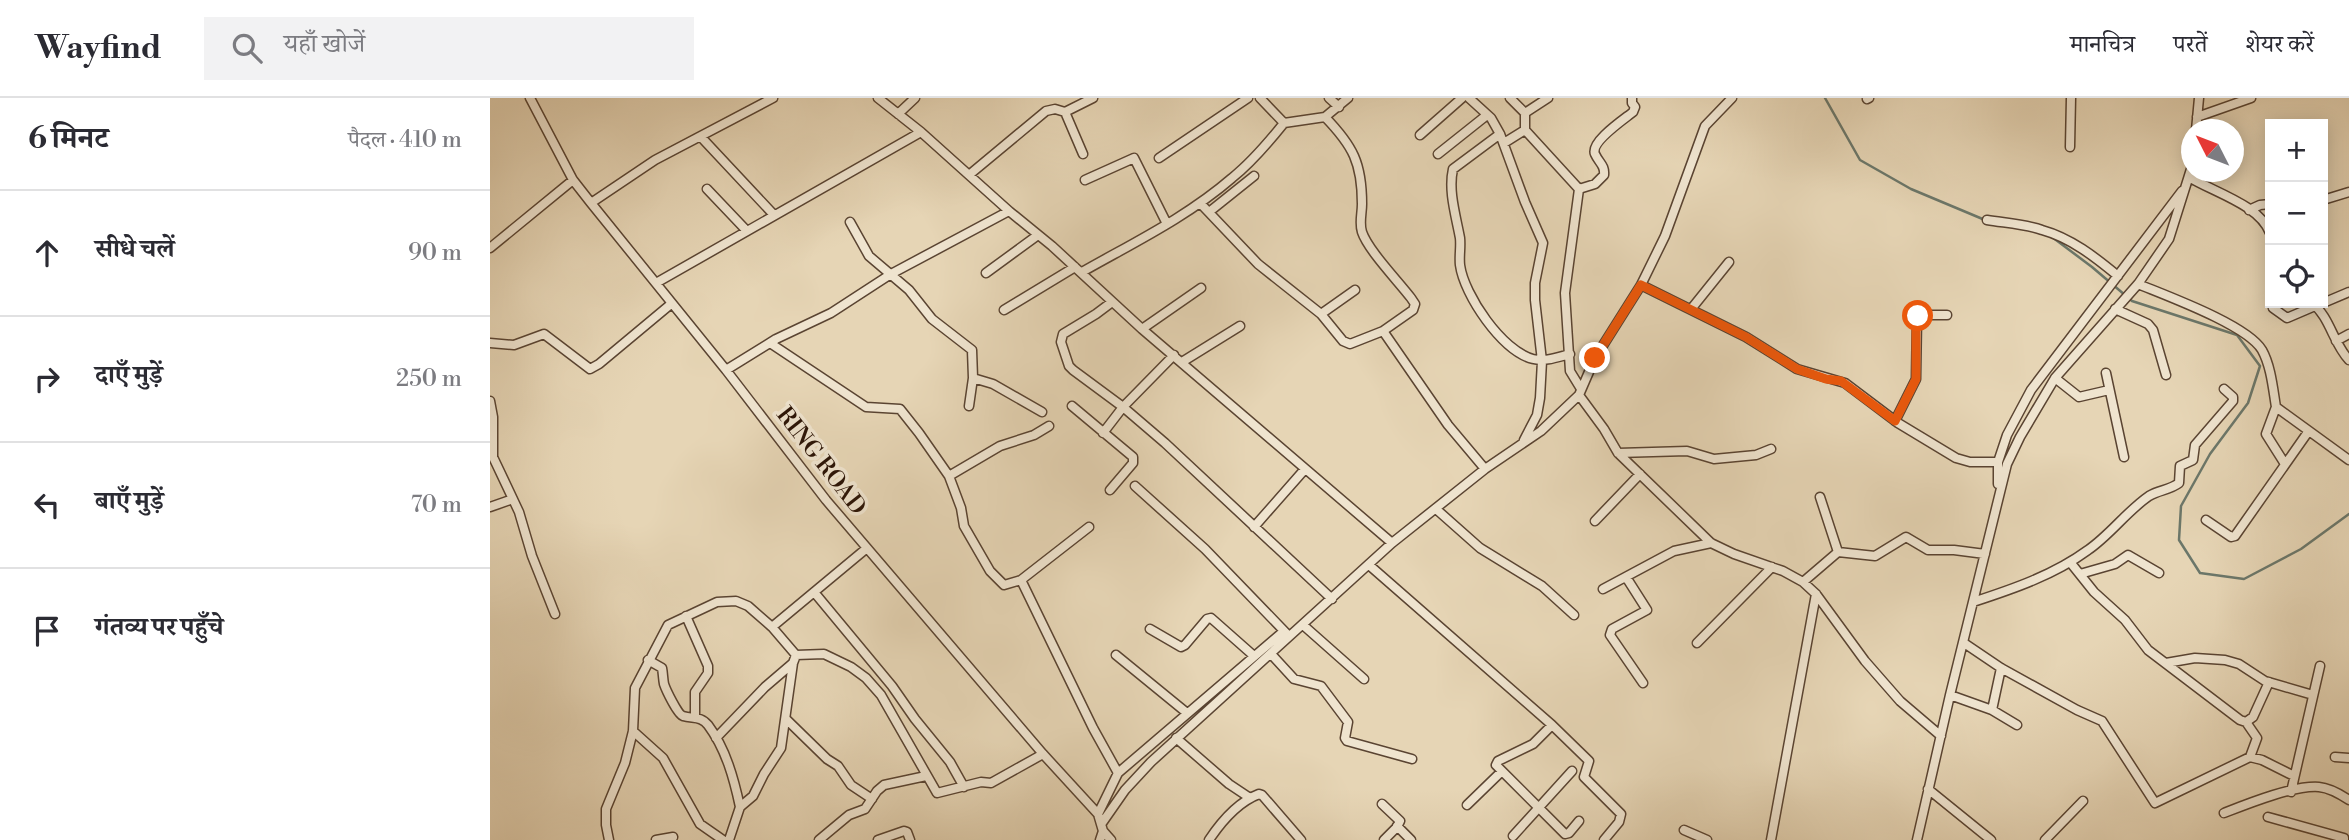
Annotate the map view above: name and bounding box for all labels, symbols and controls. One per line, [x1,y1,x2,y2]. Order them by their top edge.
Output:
search box [204,17,694,80]
text: Wayfind [35,28,162,69]
text: यहाँ खोजें [284,28,365,60]
icon: search [228,29,266,67]
text: मानचित्र [2070,30,2135,60]
text: परतें [2173,30,2207,60]
text: शेयर करें [2245,30,2314,60]
north arrow [2181,119,2244,182]
map controls [2265,119,2328,308]
button: + [2265,119,2328,182]
text: 6 मिनट [28,120,109,158]
text: पैदल · 410 m [348,126,462,154]
button: − [2265,182,2328,245]
text: सीधे चलें [95,233,175,265]
icon: ahead [28,234,66,272]
text: 90 m [408,239,462,267]
button: locate [2265,245,2328,308]
route start [1902,300,1933,331]
route end [1579,342,1610,373]
text: दाएँ मुड़ें [95,359,163,391]
icon: right [28,360,66,398]
text: 250 m [396,365,462,393]
street label: RING ROAD [770,401,872,521]
text: बाएँ मुड़ें [95,485,164,517]
icon: left [28,486,66,524]
text: 70 m [411,491,462,519]
text: गंतव्य पर पहुँचे [95,611,224,643]
icon: arrive [28,612,66,650]

